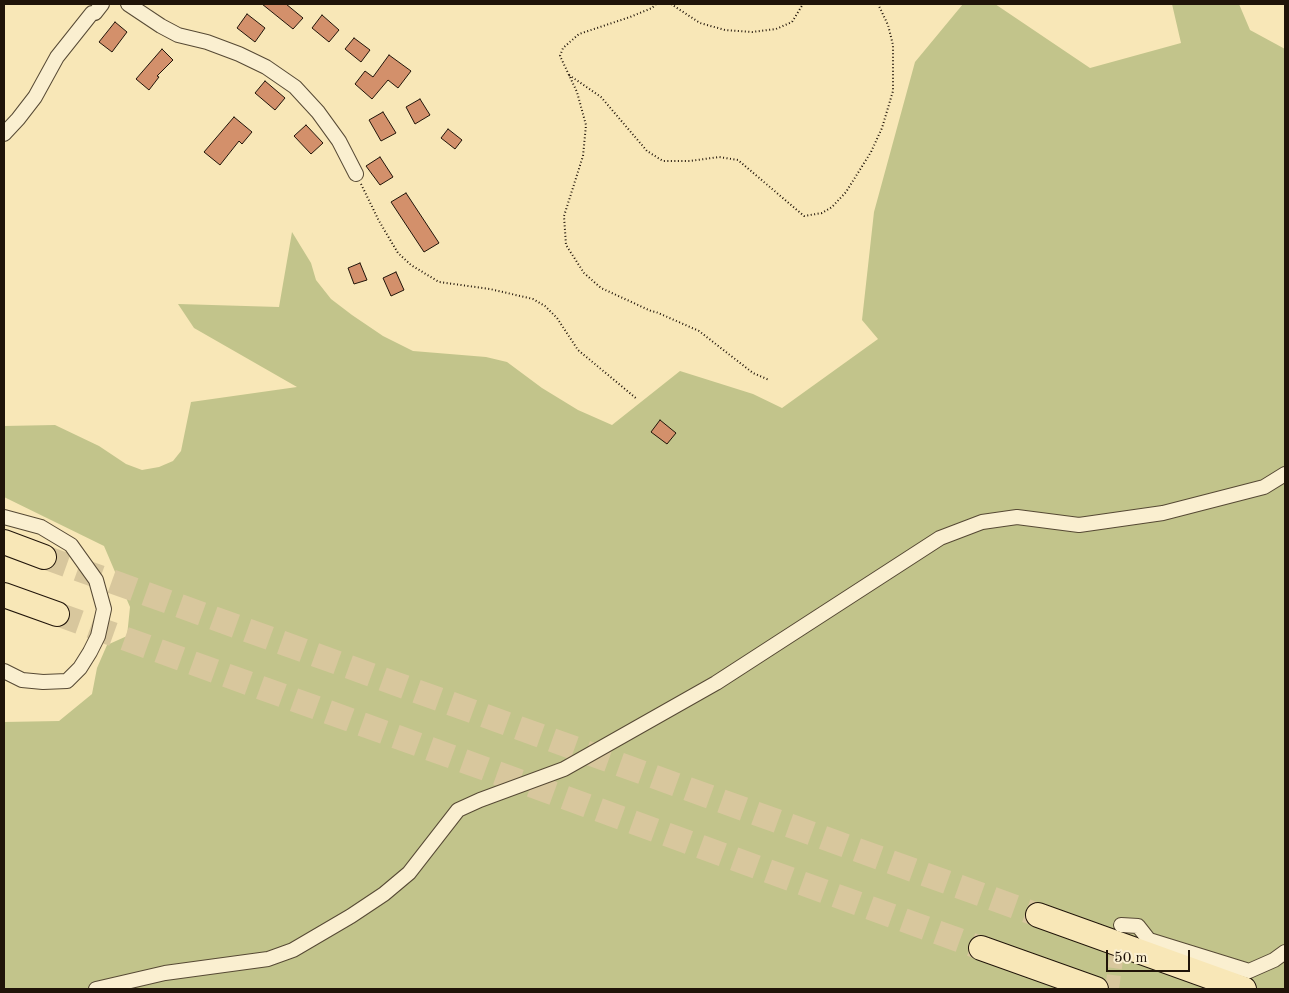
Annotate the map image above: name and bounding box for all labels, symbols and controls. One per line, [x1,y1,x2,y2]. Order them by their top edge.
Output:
scale bar [1109,940,1193,972]
text: 50 m [1114,951,1148,966]

